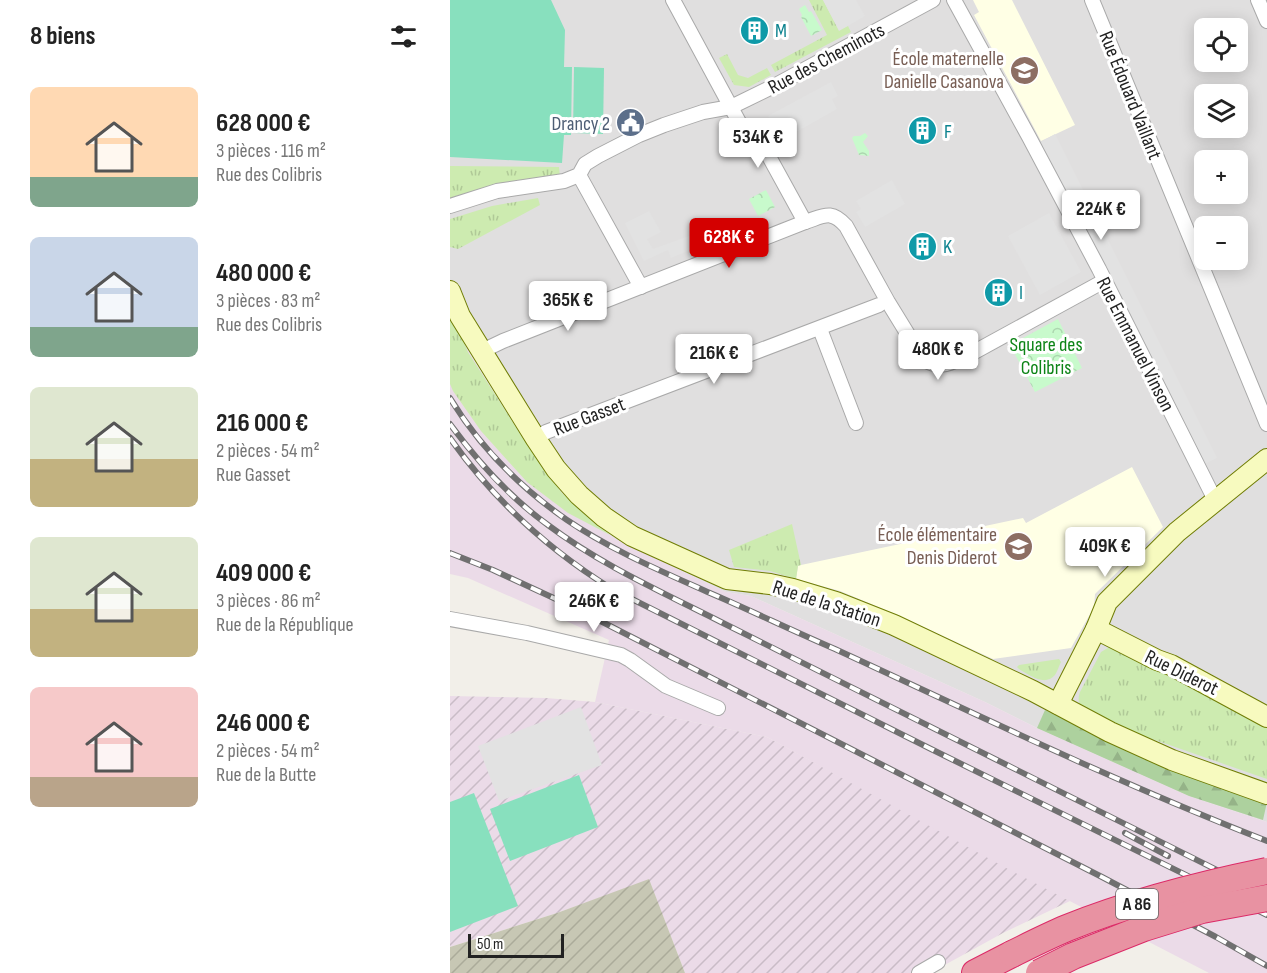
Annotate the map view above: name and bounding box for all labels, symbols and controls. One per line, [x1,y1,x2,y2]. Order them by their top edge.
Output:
building icon: M [738,14,770,46]
street label: Rue des Cheminots [764,18,889,100]
map controls [1194,18,1248,270]
button: locate [1194,18,1248,72]
place label: M [775,19,787,43]
icon: filters [387,20,420,53]
text: 8 biens [30,21,96,52]
street label: Rue Édouard Vaillant [1093,28,1167,163]
place label: École maternelle Danielle Casanova [884,47,1004,94]
school or university icon: École maternelle Danielle Casanova [1009,54,1041,86]
button: layers [1194,84,1248,138]
public building icon: Drancy 2 [615,107,647,139]
text: 628 000 € [216,108,311,139]
icon: home [78,111,150,183]
place label: Drancy 2 [551,112,610,136]
building icon: F [907,115,939,147]
pin: 534K € [709,118,807,169]
place label: F [944,120,952,144]
text: 534K € [733,125,783,149]
text: 3 pièces · 116 m² [216,139,326,163]
button: + [1194,150,1248,204]
text: Rue des Colibris [216,163,322,187]
pin: 224K € [1052,190,1150,241]
text: 224K € [1076,197,1126,221]
button: − [1194,216,1248,270]
pin: 628K € [680,218,778,269]
text: 628K € [704,225,754,249]
building icon: K [906,230,938,262]
place label: K [943,235,952,259]
text: 480 000 € [216,258,311,289]
icon: home [78,261,150,333]
street label: Rue Emmanuel Vinson [1091,273,1179,416]
building icon: I [982,276,1014,308]
pin: 365K € [519,281,617,332]
place label: I [1019,281,1023,305]
text: 365K € [543,288,593,312]
text: 3 pièces · 83 m² [216,289,320,313]
text: Rue des Colibris [216,313,322,337]
pin: 480K € [889,330,987,381]
park label: Square des Colibris [1009,333,1083,380]
pin: 216K € [665,334,763,385]
text: 480K € [912,337,964,361]
text: 216K € [689,341,739,365]
street label: Rue Gasset [550,392,628,442]
text: 216 000 € [216,408,308,439]
icon: home [78,411,150,483]
text: 2 pièces · 54 m² [216,439,320,463]
text: Rue Gasset [216,463,291,487]
place label: École élémentaire Denis Diderot [877,523,997,570]
pin: 409K € [1056,527,1154,578]
school or university icon: École élémentaire Denis Diderot [1002,530,1034,562]
text: 409K € [1079,534,1131,558]
text: 409 000 € [216,558,311,589]
icon: home [78,561,150,633]
street label: Rue de la Station [770,575,884,633]
pin: 246K € [545,582,643,633]
text: 3 pièces · 86 m² [216,589,321,613]
text: 246K € [569,589,619,613]
text: Rue de la République [216,613,354,637]
street label: Rue Diderot [1141,645,1222,701]
text: 246 000 € [216,708,310,739]
icon: home [78,711,150,783]
text: 2 pièces · 54 m² [216,739,320,763]
text: Rue de la Butte [216,763,316,787]
road number: A 86 [1116,889,1158,919]
scale bar [468,931,564,958]
text: 50 m [477,935,503,954]

